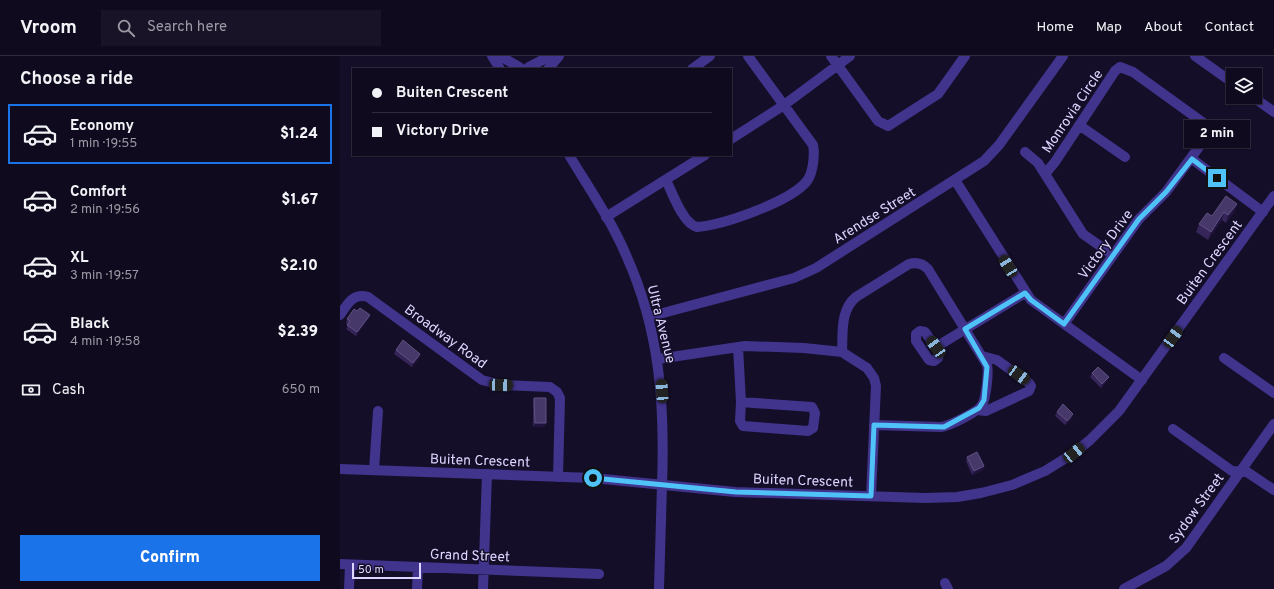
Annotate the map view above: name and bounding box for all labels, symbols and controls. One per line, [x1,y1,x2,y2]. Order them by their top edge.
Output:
search box [101,10,381,46]
text: Vroom [20,16,77,40]
icon: search [115,17,137,39]
text: Search here [147,18,227,37]
text: Home [1037,19,1074,36]
text: Map [1096,19,1122,36]
text: About [1144,19,1183,36]
text: Contact [1205,19,1254,36]
street label: Monrovia Circle [1039,67,1107,157]
text: Choose a ride [20,68,133,91]
map controls [1226,68,1262,104]
button: layers [1226,68,1262,104]
text: Buiten Crescent [396,84,508,103]
icon: car [22,116,58,152]
text: Economy [70,117,134,136]
callout: 2 min [1184,120,1250,148]
text: Victory Drive [396,122,489,141]
text: $1.24 [280,125,318,144]
text: 2 min [1200,126,1234,142]
text: 1 min · 19:55 [70,136,137,152]
route end [1208,169,1226,187]
icon: car [22,182,58,218]
text: Comfort [70,183,127,202]
street label: Arendse Street [830,184,919,248]
text: $1.67 [281,191,318,210]
text: 2 min · 19:56 [70,202,140,218]
street label: Victory Drive [1075,207,1137,283]
street label: Buiten Crescent [1174,217,1247,308]
icon: car [22,248,58,284]
text: XL [70,249,88,268]
car [997,253,1019,279]
text: $2.10 [280,257,318,276]
text: 3 min · 19:57 [70,268,139,284]
street label: Ultra Avenue [643,283,678,365]
street label: Broadway Road [400,302,490,373]
icon: car [22,314,58,350]
text: Black [70,315,110,334]
text: $2.39 [278,323,318,342]
car [1161,324,1185,350]
text: 4 min · 19:58 [70,334,140,350]
car [924,334,948,360]
car [1006,363,1032,387]
icon: cash [20,379,42,401]
car [489,379,513,391]
car [655,379,669,403]
text: Cash [52,381,85,400]
text: 650 m [282,382,320,398]
car [1061,441,1087,465]
street label: Buiten Crescent [430,451,530,472]
route start [584,469,602,487]
street label: Sydow Street [1166,470,1228,547]
street label: Buiten Crescent [753,471,853,492]
button: Confirm [20,535,320,581]
street label: Grand Street [430,547,510,566]
scale bar [352,561,421,580]
text: 50 m [358,563,384,577]

